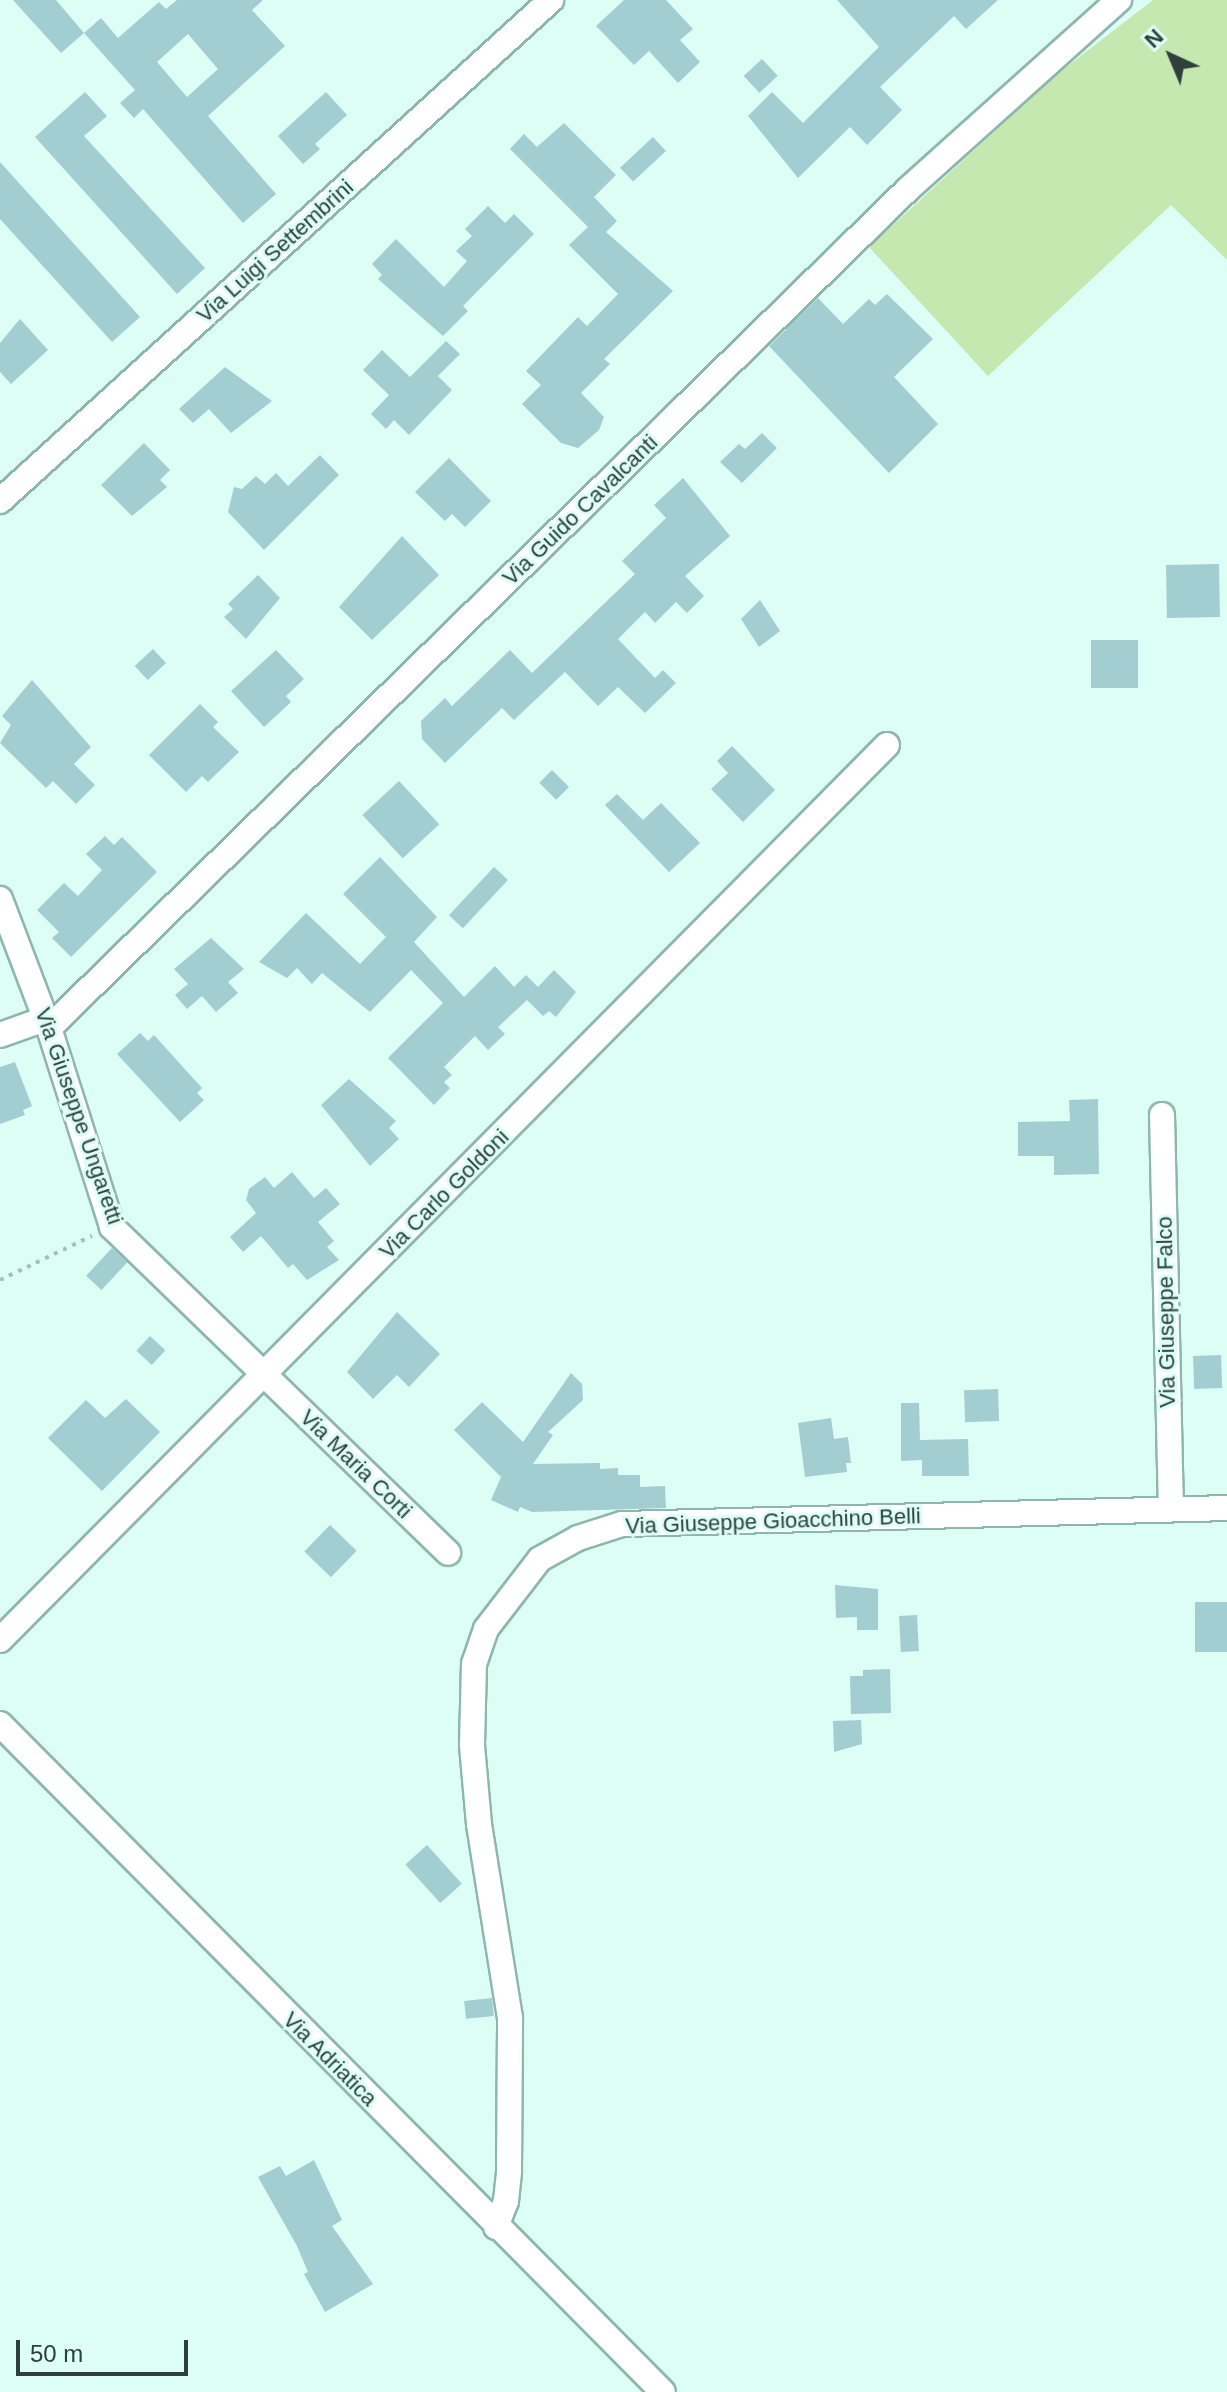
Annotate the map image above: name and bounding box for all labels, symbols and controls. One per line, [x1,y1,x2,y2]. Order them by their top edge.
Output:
north arrow [1131,16,1211,96]
text: N [1140,24,1168,53]
street label: Via Luigi Settembrini [191,174,359,328]
street label: Via Guido Cavalcanti [497,429,663,591]
street label: Via Giuseppe Ungaretti [30,1004,128,1228]
street label: Via Carlo Goldoni [374,1124,514,1264]
street label: Via Giuseppe Falco [1151,1216,1181,1408]
street label: Via Maria Corti [295,1404,417,1524]
street label: Via Giuseppe Gioacchino Belli [625,1503,921,1539]
street label: Via Adriatica [277,2006,383,2112]
scale bar [20,2324,192,2374]
text: 50 m [30,2340,83,2367]

